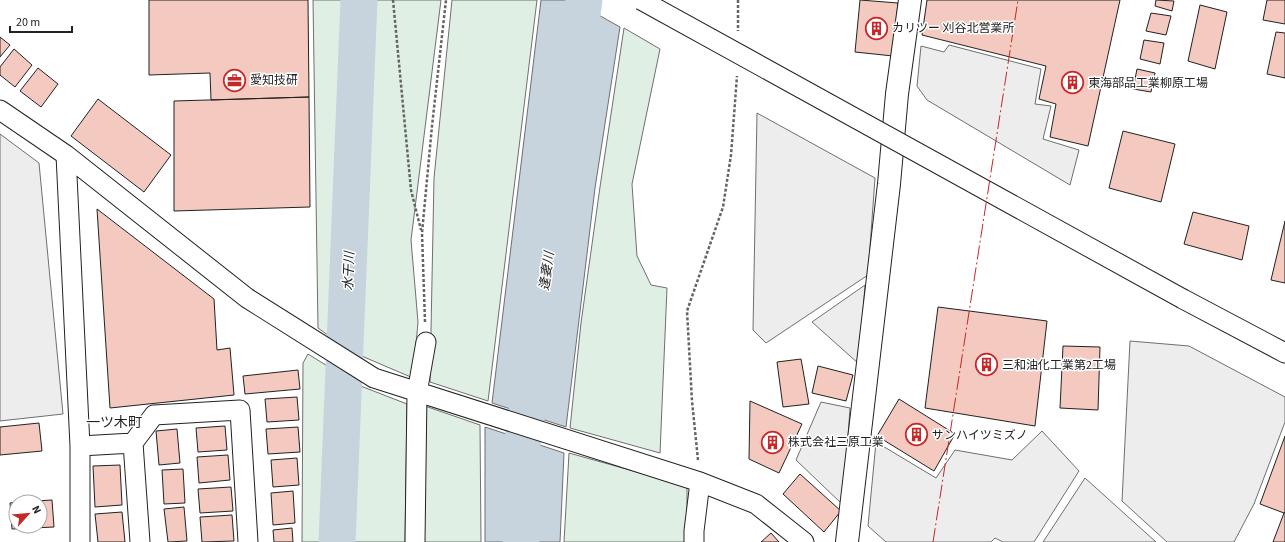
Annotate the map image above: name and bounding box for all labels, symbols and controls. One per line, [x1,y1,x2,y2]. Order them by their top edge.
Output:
scale bar [10,8,72,34]
text: 20 m [16,14,40,31]
building icon: カリツー 刈谷北営業所 [863,15,889,41]
place label: カリツー 刈谷北営業所 [892,20,1014,37]
office icon: 愛知技研 [222,67,248,93]
building icon: 東海部品工業柳原工場 [1059,70,1085,96]
place label: 愛知技研 [250,72,298,89]
place label: 東海部品工業柳原工場 [1088,75,1208,92]
water label: 水干川 [339,249,359,291]
water label: 逢妻川 [535,249,559,292]
building icon: 三和油化工業第2工場 [973,352,999,378]
place label: 三和油化工業第2工場 [1002,357,1116,374]
district label: 一ツ木町 [86,413,142,433]
building icon: サンハイツミズノ [903,422,929,448]
place label: サンハイツミズノ [932,427,1028,444]
building icon: 株式会社三原工業 [759,429,785,455]
place label: 株式会社三原工業 [788,434,884,451]
north arrow [8,494,48,534]
text: N [28,503,45,516]

